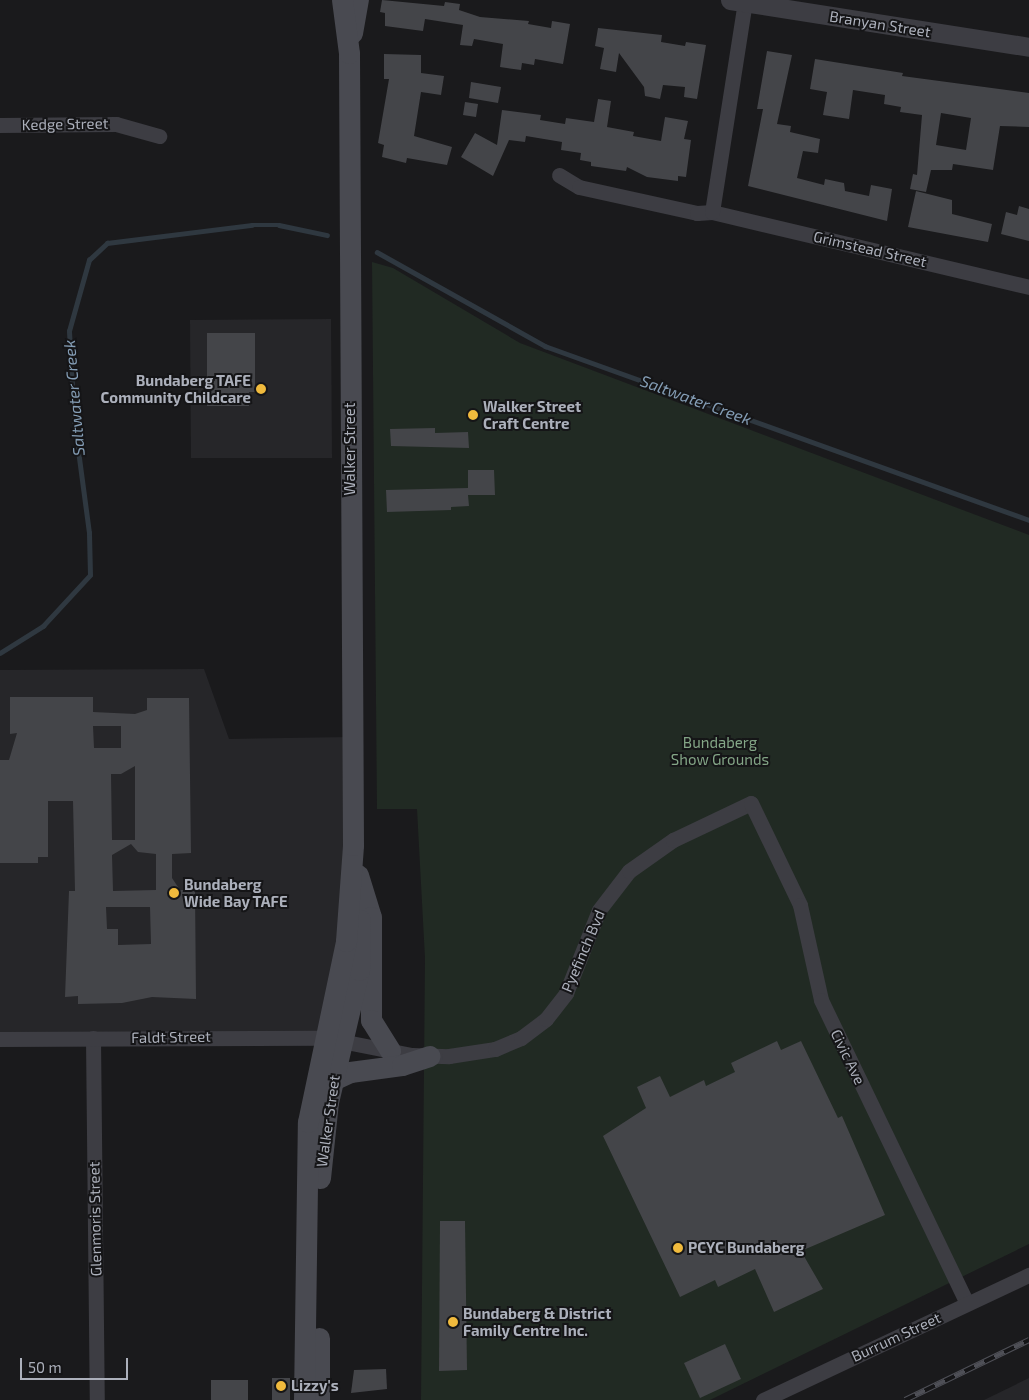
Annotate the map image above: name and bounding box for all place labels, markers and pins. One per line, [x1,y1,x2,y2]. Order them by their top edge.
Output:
place label: Bundaberg TAFE Community Childcare [100,371,251,406]
marker: Bundaberg TAFE Community Childcare [255,383,267,395]
place label: Walker Street Craft Centre [483,397,581,432]
marker: Walker Street Craft Centre [467,409,479,421]
place label: Bundaberg Wide Bay TAFE [184,875,288,910]
marker: Bundaberg Wide Bay TAFE [168,887,180,899]
place label: PCYC Bundaberg [688,1239,804,1257]
marker: PCYC Bundaberg [672,1242,684,1254]
place label: Bundaberg & District Family Centre Inc. [463,1304,611,1339]
marker: Bundaberg & District Family Centre Inc. [447,1316,459,1328]
place label: Lizzy's [291,1377,339,1395]
marker: Lizzy's [275,1380,287,1392]

